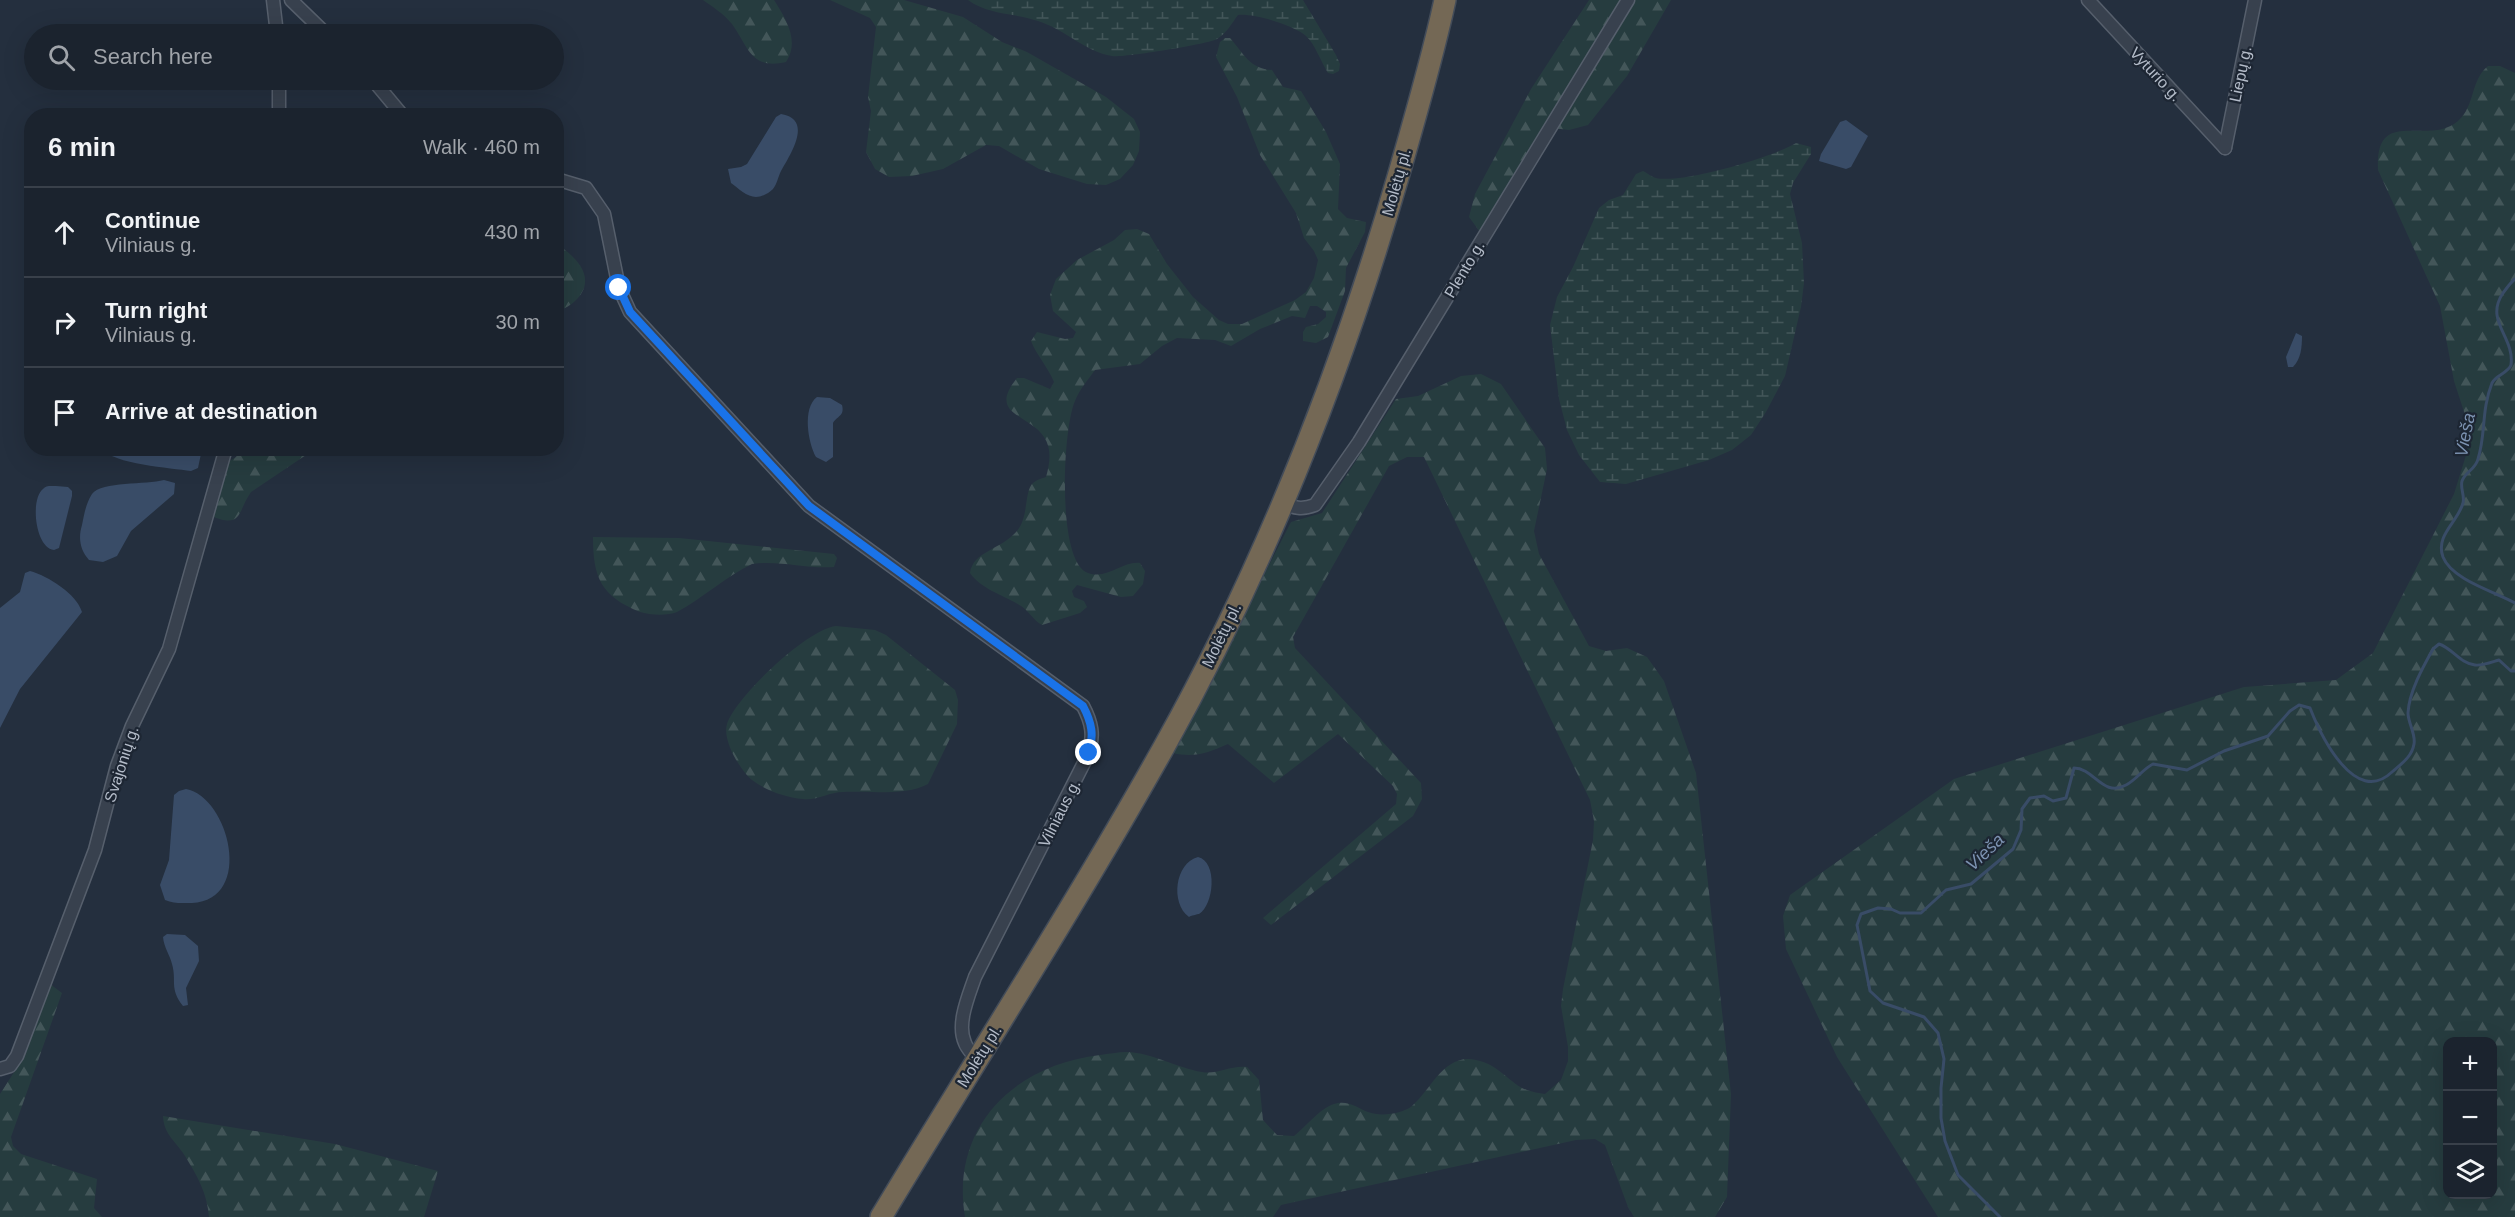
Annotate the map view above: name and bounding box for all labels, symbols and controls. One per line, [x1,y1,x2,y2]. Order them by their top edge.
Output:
search box [24,24,564,90]
icon: search [45,41,78,74]
text: Search here [93,44,213,69]
street label: Vyturio g. [2127,44,2185,105]
street label: Liepų g. [2226,44,2255,104]
text: 6 min [48,132,116,162]
text: Walk · 460 m [423,136,540,158]
street label: Molėtų pl. [1379,146,1414,218]
text: Continue [105,208,200,233]
icon: ahead [48,216,81,249]
text: 430 m [484,221,540,243]
text: Vilniaus g. [105,234,197,256]
street label: Plento g. [1441,238,1488,301]
route start [605,274,631,300]
text: Turn right [105,298,207,323]
icon: right [48,306,81,339]
text: 30 m [496,311,540,333]
text: Vilniaus g. [105,324,197,346]
icon: arrive [48,396,81,429]
text: Arrive at destination [105,399,318,424]
water label: Vieša [2451,411,2479,459]
street label: Molėtų pl. [1199,600,1244,670]
street label: Svajonių g. [101,724,142,804]
route end [1075,739,1101,765]
street label: Vilniaus g. [1035,777,1084,850]
water label: Vieša [1962,829,2008,875]
street label: Molėtų pl. [954,1022,1005,1090]
map controls [2443,1037,2497,1199]
button: + [2443,1037,2497,1091]
button: − [2443,1091,2497,1145]
button: layers [2443,1145,2497,1199]

